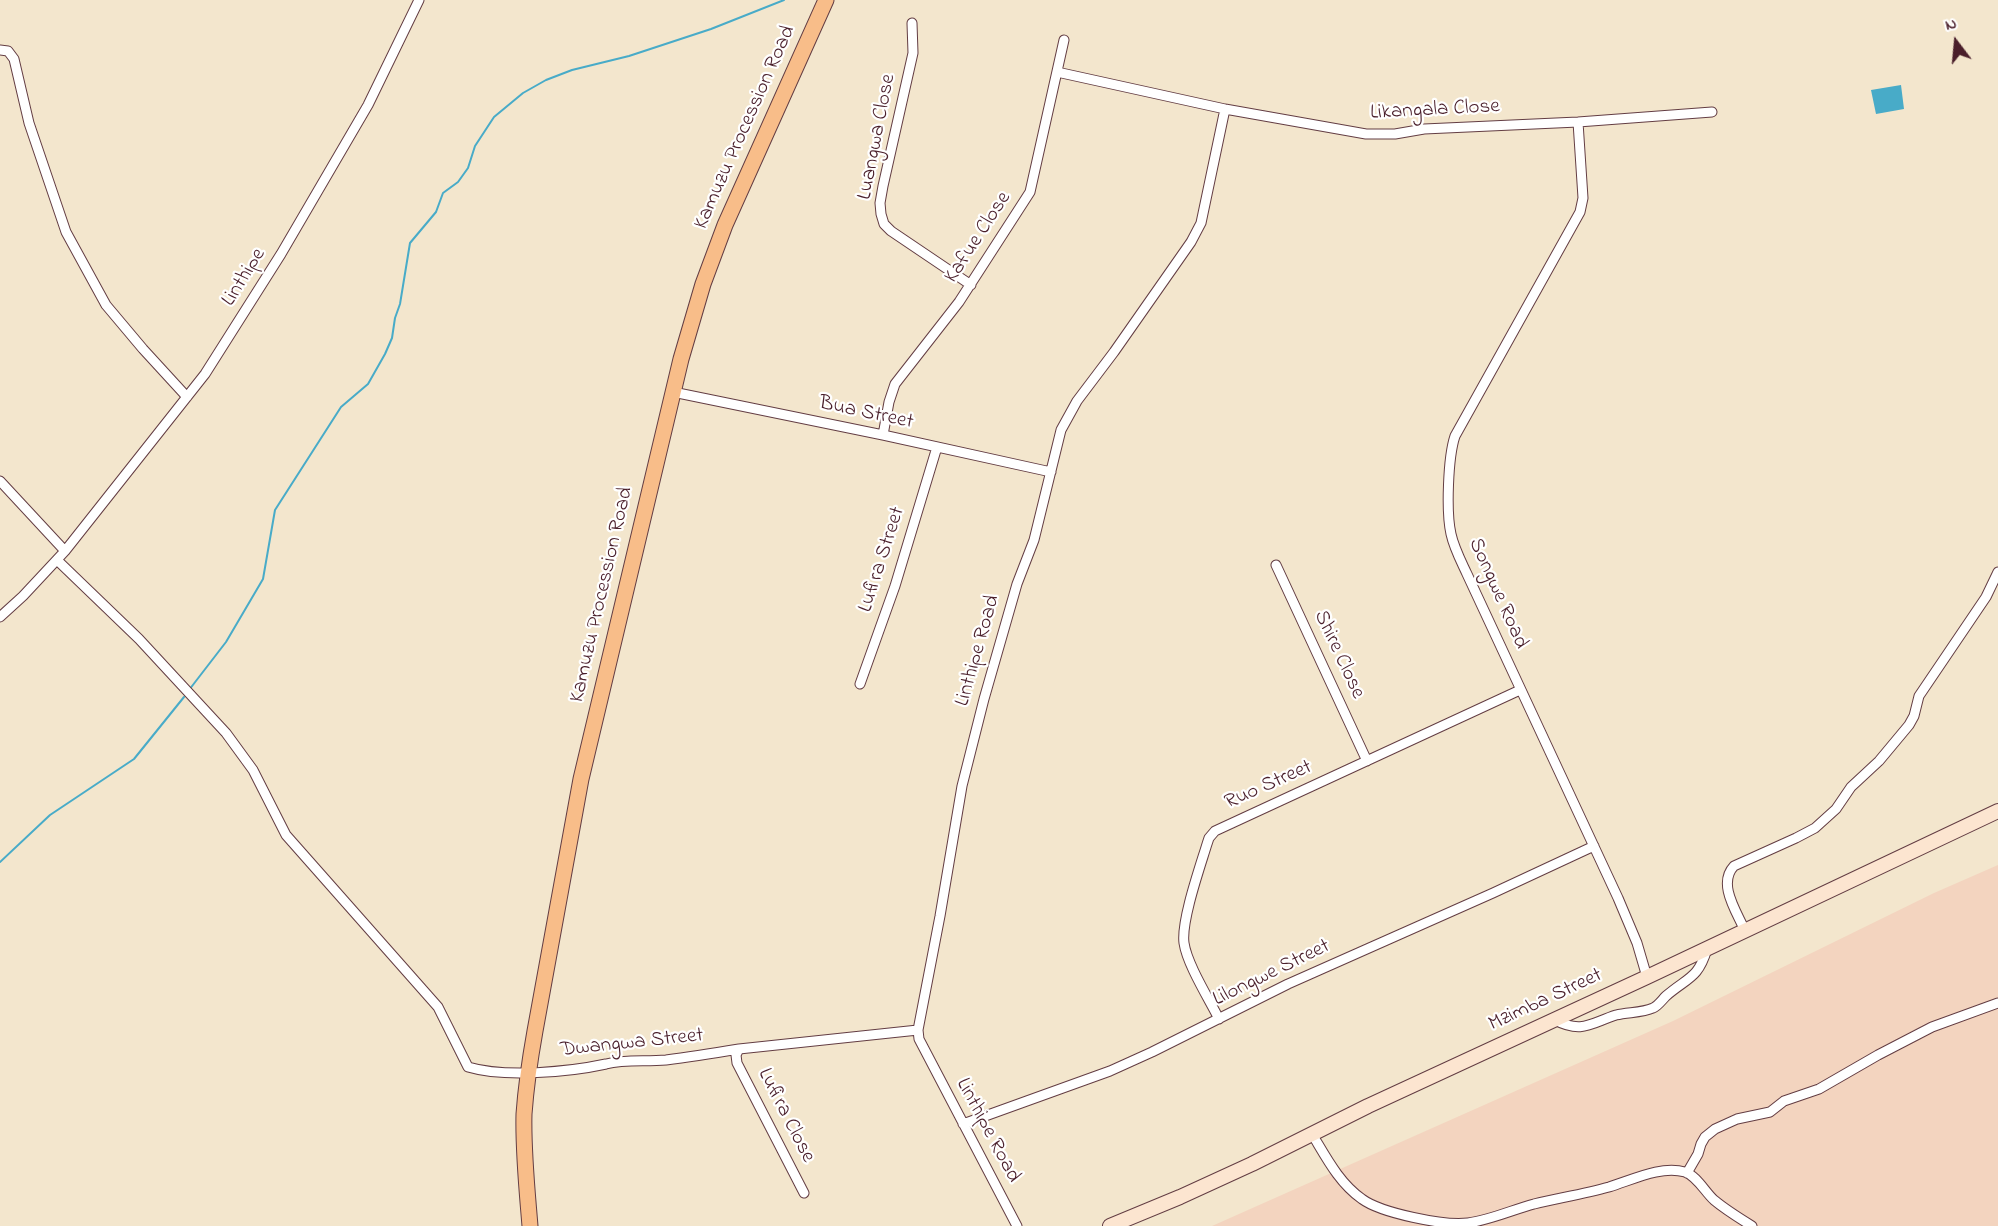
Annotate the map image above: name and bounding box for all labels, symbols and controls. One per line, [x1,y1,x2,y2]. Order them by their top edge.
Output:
north arrow [1926,12,1986,72]
text: N [1943,12,1960,38]
street label: Kamuzu Procession Road [690,22,802,234]
street label: Luangwa Close [853,72,903,202]
street label: Likangala Close [1370,95,1500,127]
street label: Kafue Close [940,188,1018,288]
street label: Linthipe [217,244,273,312]
street label: Bua Street [817,392,915,436]
street label: Kamuzu Procession Road [566,485,640,705]
street label: Lufira Street [854,504,912,616]
street label: Songwe Road [1461,535,1533,653]
street label: Linthipe Road [951,593,1007,709]
street label: Shire Close [1307,607,1369,703]
street label: Ruo Street [1222,756,1316,816]
street label: Lilongwe Street [1209,935,1335,1013]
street label: Mzimba Street [1485,964,1607,1038]
street label: Dwangwa Street [559,1024,705,1064]
street label: Lufira Close [751,1065,819,1167]
street label: Linthipe Road [949,1075,1025,1187]

